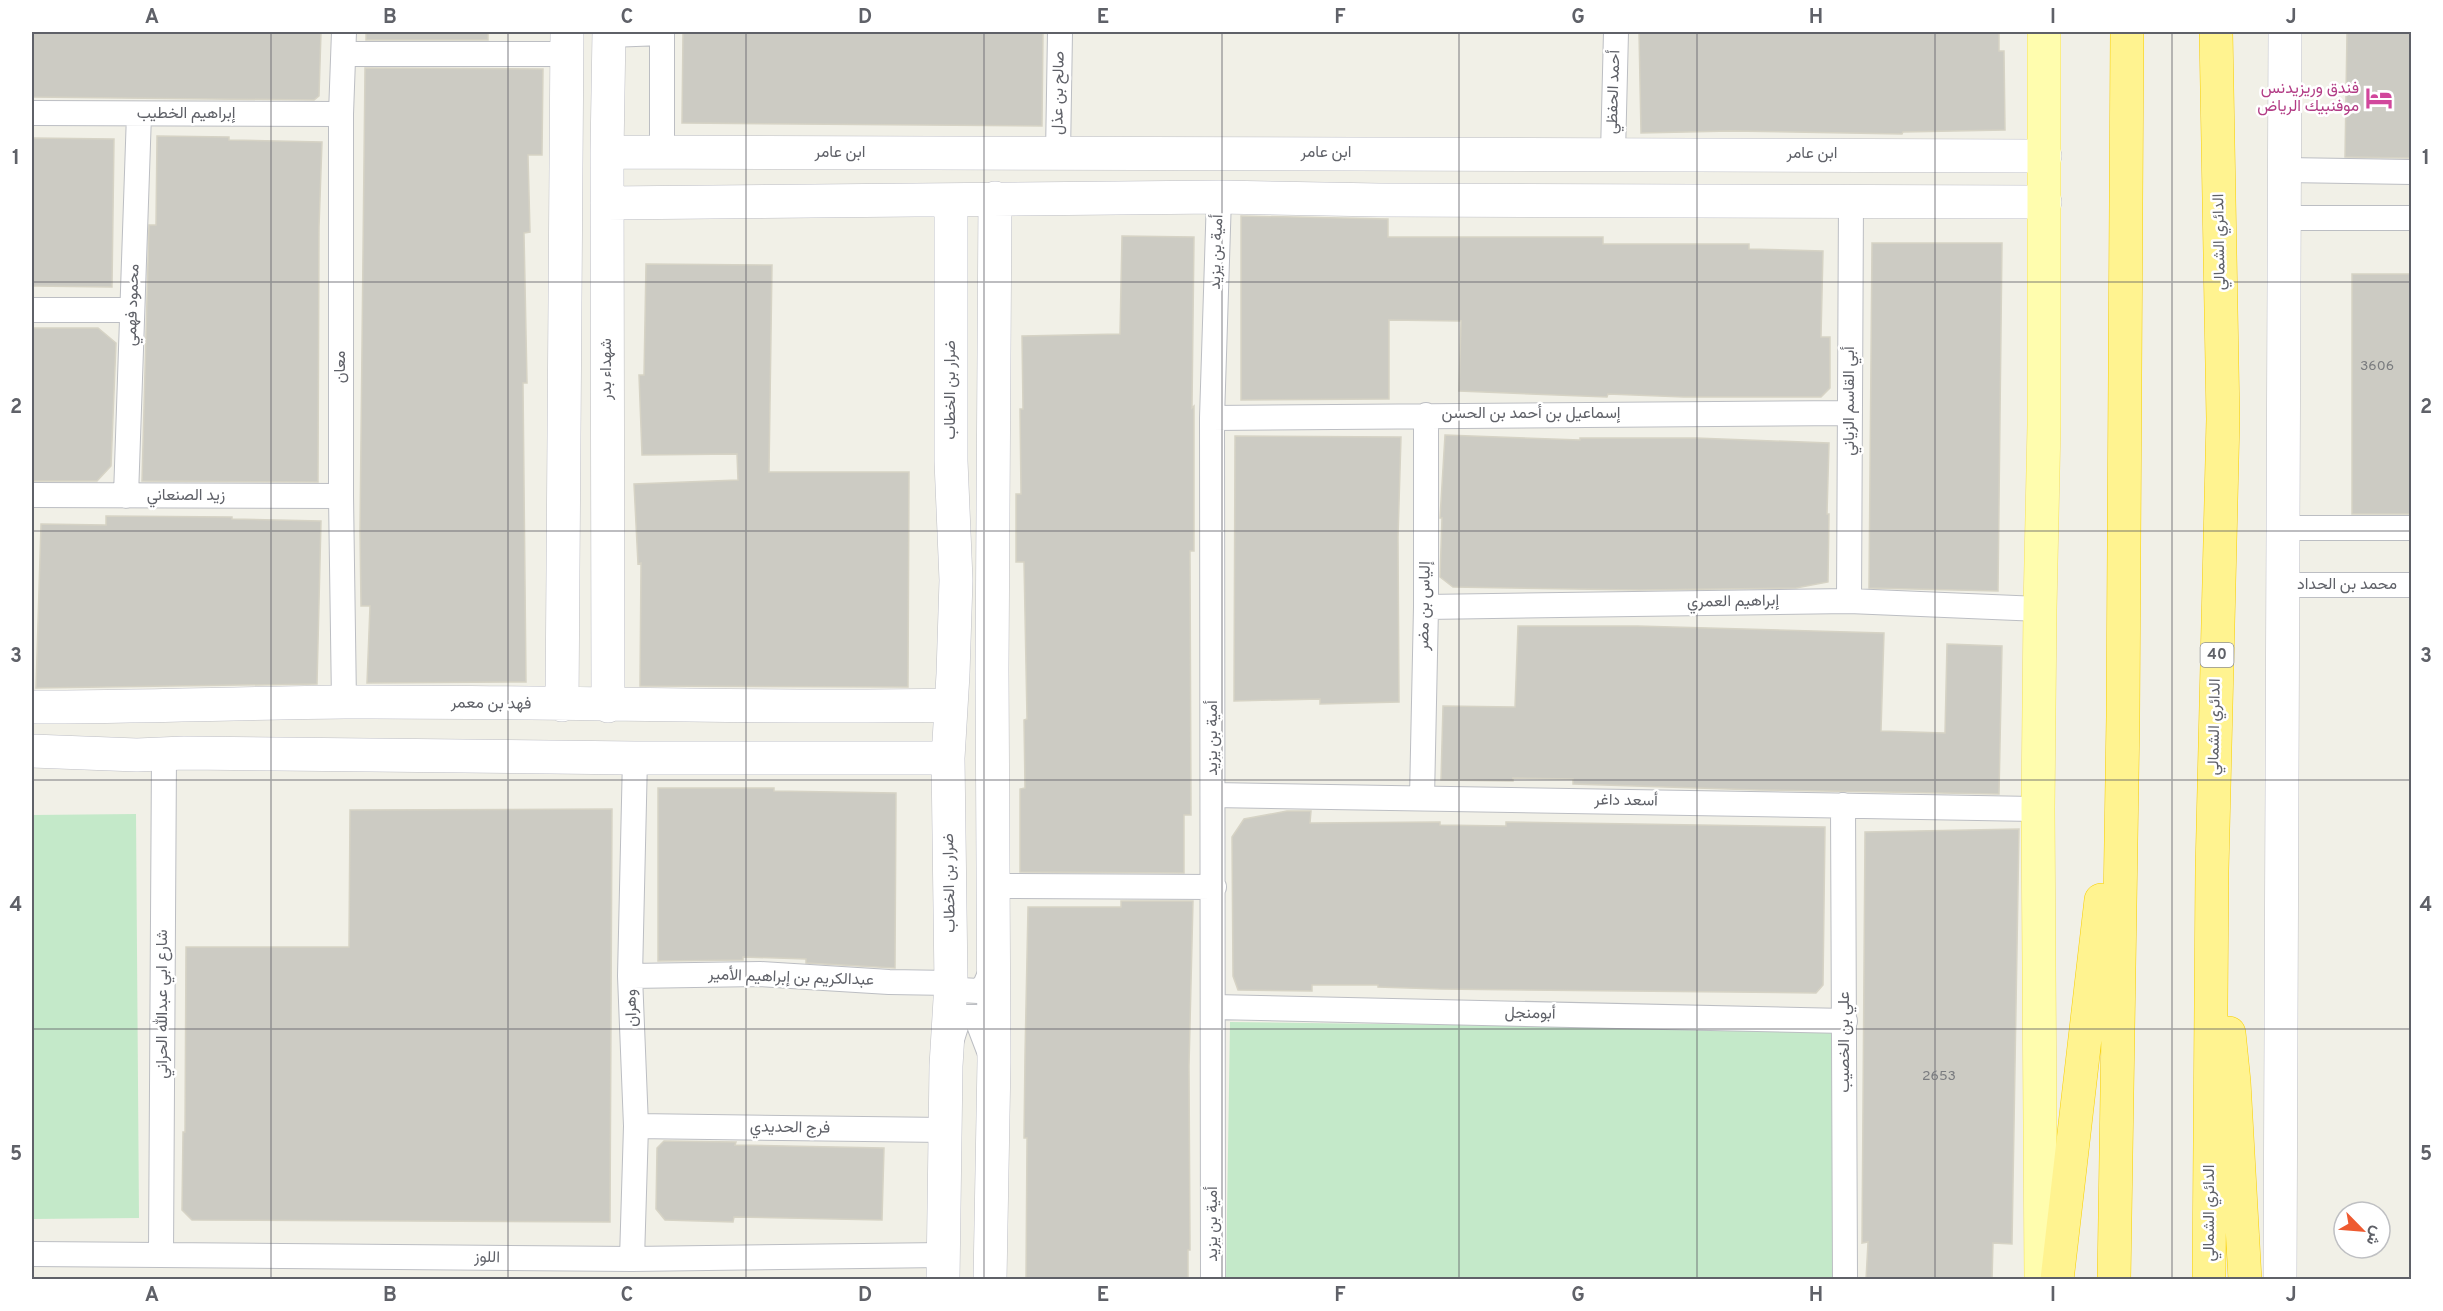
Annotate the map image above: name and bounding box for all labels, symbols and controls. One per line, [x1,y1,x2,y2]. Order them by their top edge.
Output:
text: A [145,5,159,31]
text: B [383,5,397,31]
text: C [621,5,633,31]
text: D [858,5,872,31]
text: E [1097,5,1109,31]
text: F [1334,5,1346,31]
text: G [1571,5,1585,31]
text: H [1809,5,1823,31]
text: I [2050,5,2056,31]
text: J [2285,5,2297,31]
street label: أحمد الحفظي [1603,49,1627,135]
street label: صالح بن عذل [1048,51,1070,135]
place label: فندق وريزيدنس موفنبيك الرياض [2257,79,2359,117]
hotel icon: فندق وريزيدنس موفنبيك الرياض [2364,83,2394,113]
street label: إبراهيم الخطيب [137,104,236,124]
street label: ابن عامر [814,143,865,163]
street label: ابن عامر [1300,143,1351,163]
street label: ابن عامر [1786,144,1837,164]
text: 1 [12,146,20,172]
text: 1 [2422,146,2430,172]
street label: الدائري الشمالي [2209,193,2233,291]
street label: أمية بن يزيد [1206,214,1228,290]
street label: محمود فهمي [122,264,146,347]
street label: شهداء بدر [597,338,617,401]
street label: ضرار بن الخطاب [941,340,961,440]
street label: أبي القاسم الزياني [1840,346,1862,456]
street label: معان [331,351,351,383]
house number: 3606 [2360,358,2394,375]
text: 2 [10,395,22,421]
text: 2 [2420,395,2432,421]
street label: إسماعيل بن أحمد بن الحسن [1441,404,1621,424]
street label: زيد الصنعاني [147,486,225,508]
street label: إلياس بن مضر [1414,561,1436,652]
street label: محمد بن الحداد [2297,575,2397,595]
street label: إبراهيم العمري [1687,591,1780,615]
road number: 40 [2200,643,2234,667]
text: 3 [10,644,22,670]
text: 3 [2420,644,2432,670]
street label: الدائري الشمالي [2204,678,2228,776]
street label: فهد بن معمر [450,693,531,715]
street label: أمية بن يزيد [1203,700,1223,776]
street label: أسعد داغر [1593,790,1658,812]
street label: ضرار بن الخطاب [939,833,961,933]
text: 4 [10,893,22,919]
text: 4 [2420,893,2432,919]
street label: شارع ابي عبدالله الحراني [152,929,175,1079]
street label: عبدالكريم بن إبراهيم الأمير [707,965,874,991]
street label: وهران [621,989,643,1027]
street label: علي بن الخصيب [1835,991,1857,1093]
street label: أبومنجل [1504,1004,1556,1024]
house number: 2653 [1922,1068,1956,1085]
street label: فرج الحديدي [750,1117,830,1141]
text: 5 [10,1142,22,1168]
text: 5 [2420,1142,2432,1168]
street label: الدائري الشمالي [2200,1165,2222,1261]
street label: أمية بن يزيد [1203,1186,1223,1262]
north arrow [2332,1200,2392,1260]
text: ش [2361,1223,2387,1248]
street label: اللوز [473,1248,500,1268]
text: A [145,1283,159,1309]
text: B [383,1283,397,1309]
text: C [621,1283,633,1309]
text: D [858,1283,872,1309]
text: E [1097,1283,1109,1309]
text: F [1334,1283,1346,1309]
text: G [1571,1283,1585,1309]
text: H [1809,1283,1823,1309]
text: I [2050,1283,2056,1309]
text: J [2285,1283,2297,1309]

